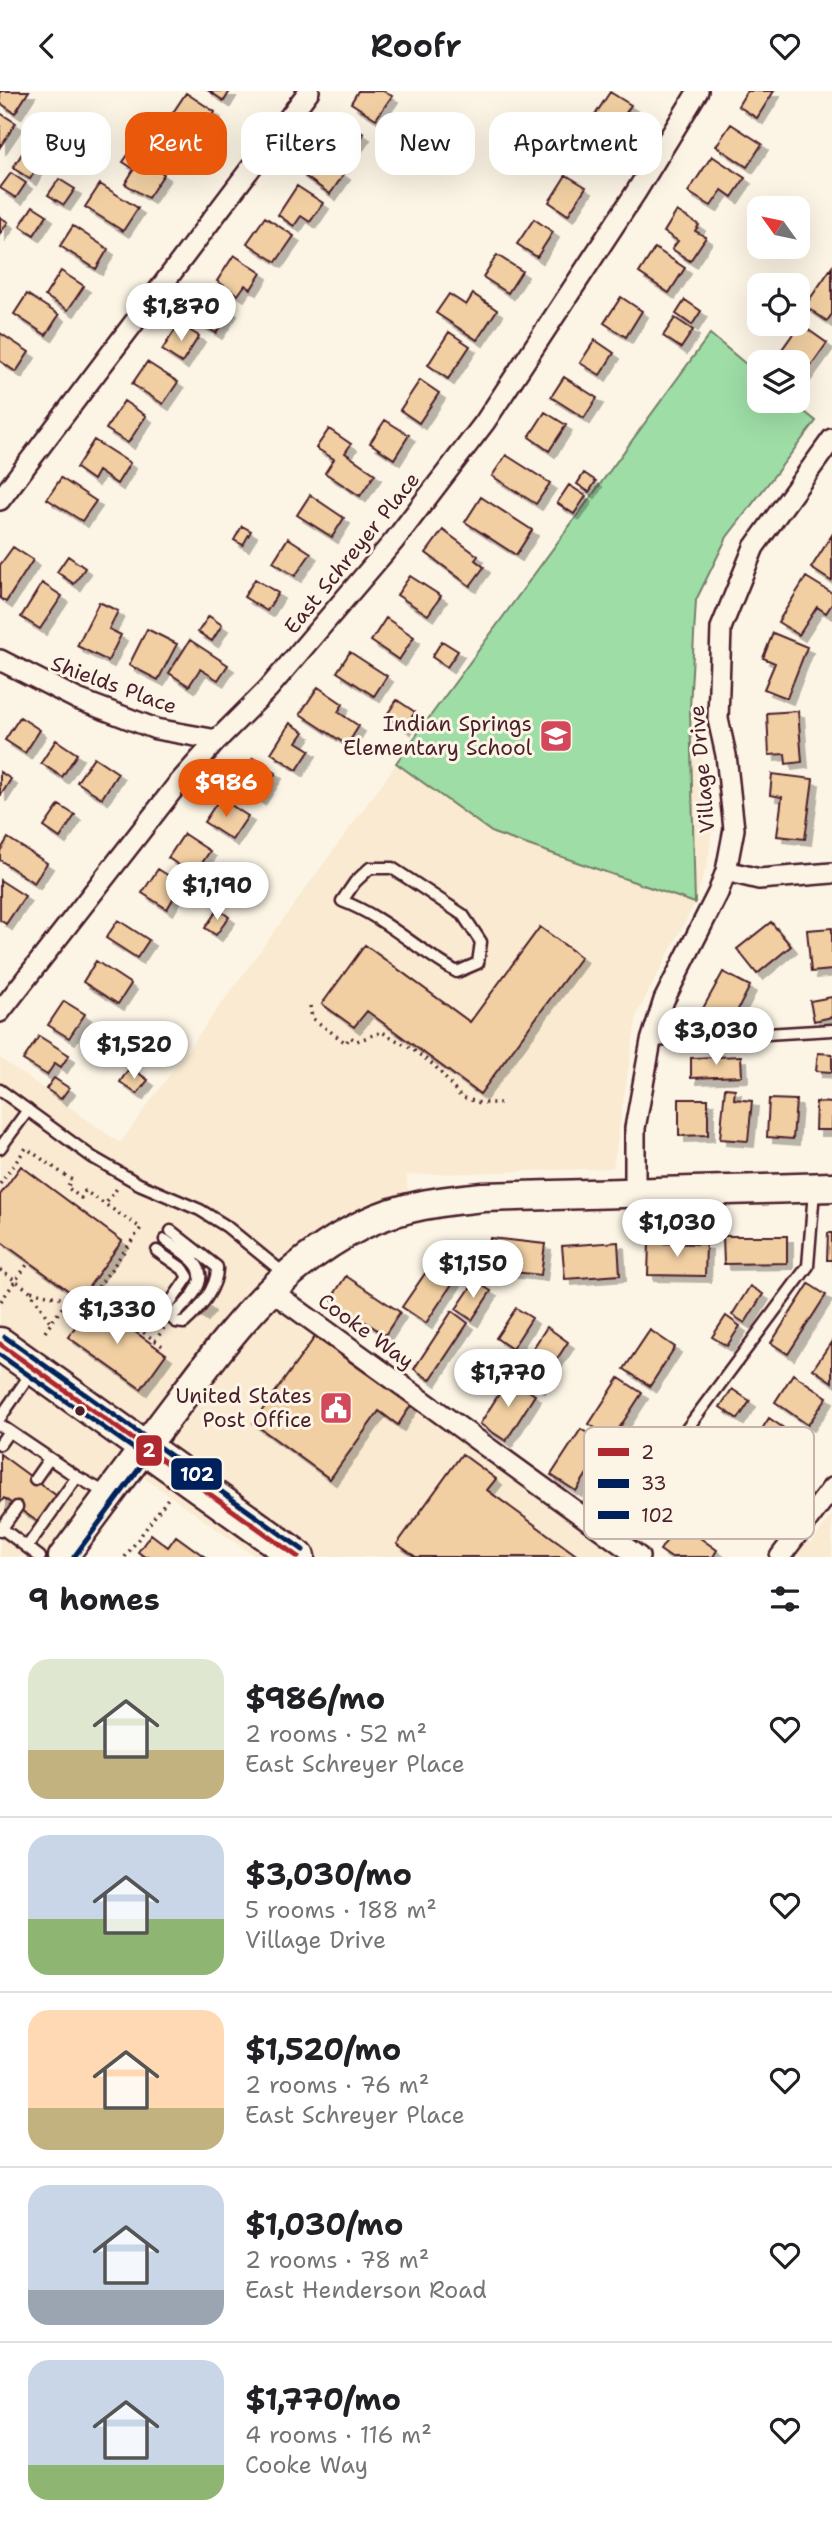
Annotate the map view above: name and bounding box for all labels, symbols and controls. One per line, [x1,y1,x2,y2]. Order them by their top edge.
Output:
text: Roofr [370,24,462,67]
icon: back [28,27,66,65]
icon: heart [766,27,804,65]
chip: Buy [21,112,111,175]
chip: Rent [125,112,227,175]
chip: Filters [241,112,361,175]
chip: New [375,112,475,175]
chip: Apartment [489,112,662,175]
north arrow [747,196,810,259]
map controls [747,196,810,413]
button: locate [747,273,810,336]
pin: $1,870 [124,283,238,343]
text: $1,870 [142,291,220,321]
button: layers [747,350,810,413]
street label: East Schreyer Place [278,466,426,640]
street label: Shields Place [47,649,181,721]
street label: Village Drive [682,704,722,834]
place label: Indian Springs Elementary School [343,710,533,762]
school or university icon: Indian Springs Elementary School [537,717,575,755]
pin: $986 [185,759,267,819]
text: $986 [194,767,258,797]
pin: $1,190 [160,863,274,922]
text: $1,190 [182,870,252,900]
pin: $3,030 [659,1007,773,1067]
text: $3,030 [674,1015,758,1045]
pin: $1,520 [77,1021,191,1081]
text: $1,520 [96,1029,172,1059]
pin: $1,030 [620,1199,734,1259]
text: $1,030 [638,1207,716,1237]
pin: $1,150 [416,1241,530,1300]
text: $1,150 [438,1248,508,1278]
pin: $1,330 [60,1287,174,1346]
street label: Cooke Way [312,1287,420,1375]
text: $1,330 [78,1294,156,1324]
pin: $1,770 [451,1349,565,1409]
text: $1,770 [470,1357,546,1387]
place label: United States Post Office [175,1382,312,1434]
public building icon: United States Post Office [317,1389,355,1427]
unlabelled marker [73,1404,87,1418]
legend [584,1427,814,1539]
line badge: 2 [135,1434,163,1467]
text: 2 [142,1438,156,1463]
text: 2 [641,1440,654,1465]
line badge: 102 [170,1457,223,1491]
text: 102 [180,1462,214,1487]
text: 33 [641,1471,666,1496]
text: 102 [641,1503,674,1528]
text: 9 homes [28,1579,160,1620]
icon: filters [766,1580,804,1618]
text: $986/mo [245,1678,385,1719]
icon: home [84,1687,168,1771]
icon: heart [766,1710,804,1748]
text: 2 rooms · 52 m² [245,1719,427,1749]
text: East Schreyer Place [245,1749,465,1779]
text: $3,030/mo [245,1854,412,1895]
icon: home [84,1863,168,1947]
icon: heart [766,1886,804,1924]
text: 5 rooms · 188 m² [245,1895,437,1925]
text: Village Drive [245,1925,386,1955]
text: $1,520/mo [245,2029,401,2070]
icon: home [84,2038,168,2122]
icon: heart [766,2061,804,2099]
text: 2 rooms · 76 m² [245,2070,429,2100]
text: East Schreyer Place [245,2100,465,2130]
text: $1,030/mo [245,2204,403,2245]
icon: home [84,2213,168,2297]
icon: heart [766,2236,804,2274]
text: 2 rooms · 78 m² [245,2245,429,2275]
text: East Henderson Road [245,2275,487,2305]
text: $1,770/mo [245,2379,401,2420]
icon: home [84,2388,168,2472]
icon: heart [766,2411,804,2449]
text: 4 rooms · 116 m² [245,2420,432,2450]
text: Cooke Way [245,2450,368,2480]

